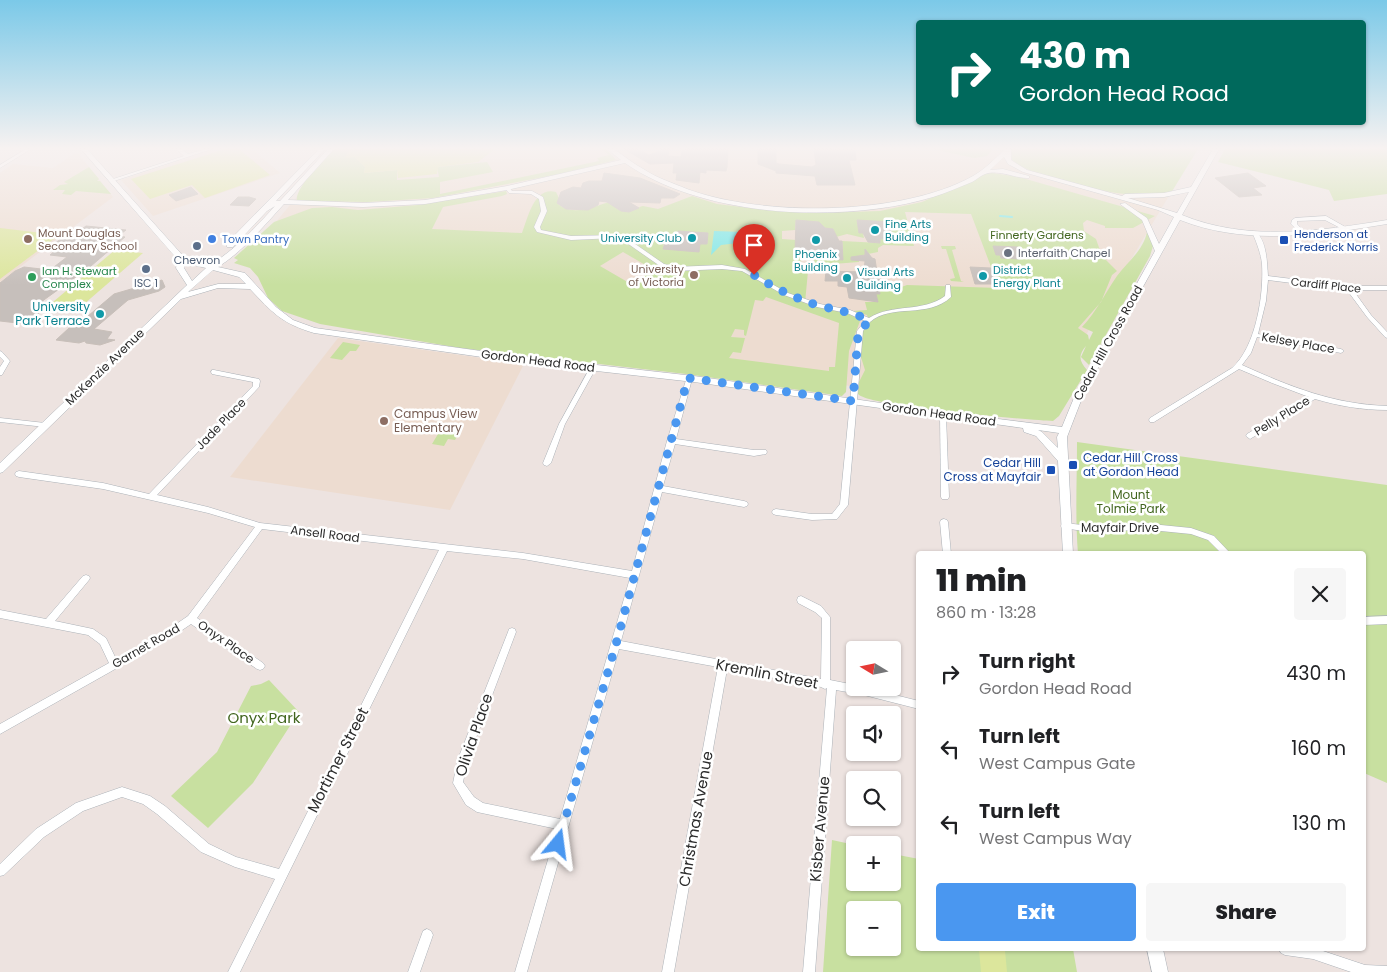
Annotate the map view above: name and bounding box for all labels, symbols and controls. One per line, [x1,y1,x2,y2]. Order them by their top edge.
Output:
text: 430 m [1019,31,1131,80]
icon: right [936,40,1001,105]
text: Gordon Head Road [1019,78,1229,109]
place label: Fine Arts Building [885,216,932,245]
pin [733,224,775,275]
marker: Fine Arts Building [869,224,881,236]
place label: Mount Douglas Secondary School [38,225,137,254]
place label: Henderson at Frederick Norris [1294,226,1378,255]
park label: Finnerty Gardens [990,227,1084,243]
place label: University Club [600,230,682,246]
place label: Town Pantry [222,231,290,247]
icon: arrive [740,231,768,259]
marker: University Club [686,232,698,244]
marker: Mount Douglas Secondary School [22,233,34,245]
marker: Town Pantry [206,233,218,245]
marker: Phoenix Building [810,234,822,246]
marker: Henderson at Frederick Norris [1278,234,1290,246]
marker: Chevron [191,240,203,252]
place label: Interfaith Chapel [1018,245,1110,261]
place label: Phoenix Building [794,246,838,275]
marker: Interfaith Chapel [1002,247,1014,259]
place label: Chevron [174,252,220,268]
place label: University of Victoria [628,261,685,290]
place label: District Energy Plant [993,262,1061,291]
place label: Ian H. Stewart Complex [42,263,117,292]
marker: ISC 1 [140,263,152,275]
place label: Visual Arts Building [857,264,915,293]
marker: University of Victoria [688,269,700,281]
marker: District Energy Plant [977,270,989,282]
marker: Ian H. Stewart Complex [26,271,38,283]
marker: Visual Arts Building [841,272,853,284]
street label: Cardiff Place [1290,273,1362,297]
place label: ISC 1 [134,275,158,291]
street label: Cedar Hill Cross Road [1069,282,1146,403]
place label: University Park Terrace [15,298,90,329]
marker: University Park Terrace [94,308,106,320]
street label: McKenzie Avenue [61,324,148,409]
street label: Kelsey Place [1260,328,1336,357]
street label: Gordon Head Road [480,345,596,376]
street label: Pelly Place [1251,392,1313,439]
street label: Jade Place [192,394,250,453]
street label: Gordon Head Road [881,397,997,430]
place label: Campus View Elementary [394,405,478,436]
marker: Campus View Elementary [378,415,390,427]
place label: Cedar Hill Cross at Gordon Head [1083,449,1179,480]
place label: Cedar Hill Cross at Mayfair [943,454,1042,485]
marker: Cedar Hill Cross at Gordon Head [1067,459,1079,471]
marker: Cedar Hill Cross at Mayfair [1045,464,1057,476]
park label: Mount Tolmie Park [1097,486,1166,517]
street label: Mayfair Drive [1081,519,1159,536]
street label: Ansell Road [289,521,361,546]
text: 11 min [936,559,1027,602]
button: close [1294,568,1346,620]
text: 860 m · 13:28 [936,601,1036,624]
street label: Onyx Place [195,616,258,667]
street label: Garnet Road [109,619,183,672]
north arrow [846,641,901,696]
map controls [846,641,901,956]
text: Turn right [979,648,1075,675]
street label: Kremlin Street [714,653,820,694]
icon: right [936,660,964,688]
text: 430 m [1286,660,1346,687]
text: Gordon Head Road [979,677,1132,700]
street label: Olivia Place [450,691,498,779]
street label: Mortimer Street [302,704,373,816]
button: sound [846,706,901,761]
park label: Onyx Park [227,707,301,728]
text: Turn left [979,723,1060,750]
icon: left [936,735,964,763]
text: 160 m [1291,735,1346,762]
street label: Christmas Avenue [673,749,718,888]
text: West Campus Gate [979,752,1135,775]
button: search [846,771,901,826]
street label: Kisber Avenue [804,775,835,883]
text: Turn left [979,798,1060,825]
icon: left [936,810,964,838]
text: 130 m [1292,810,1346,837]
position arrow [531,817,583,869]
text: West Campus Way [979,827,1132,850]
button: + [846,836,901,891]
button: Exit [936,883,1136,941]
button: Share [1146,883,1346,941]
button: − [846,901,901,956]

